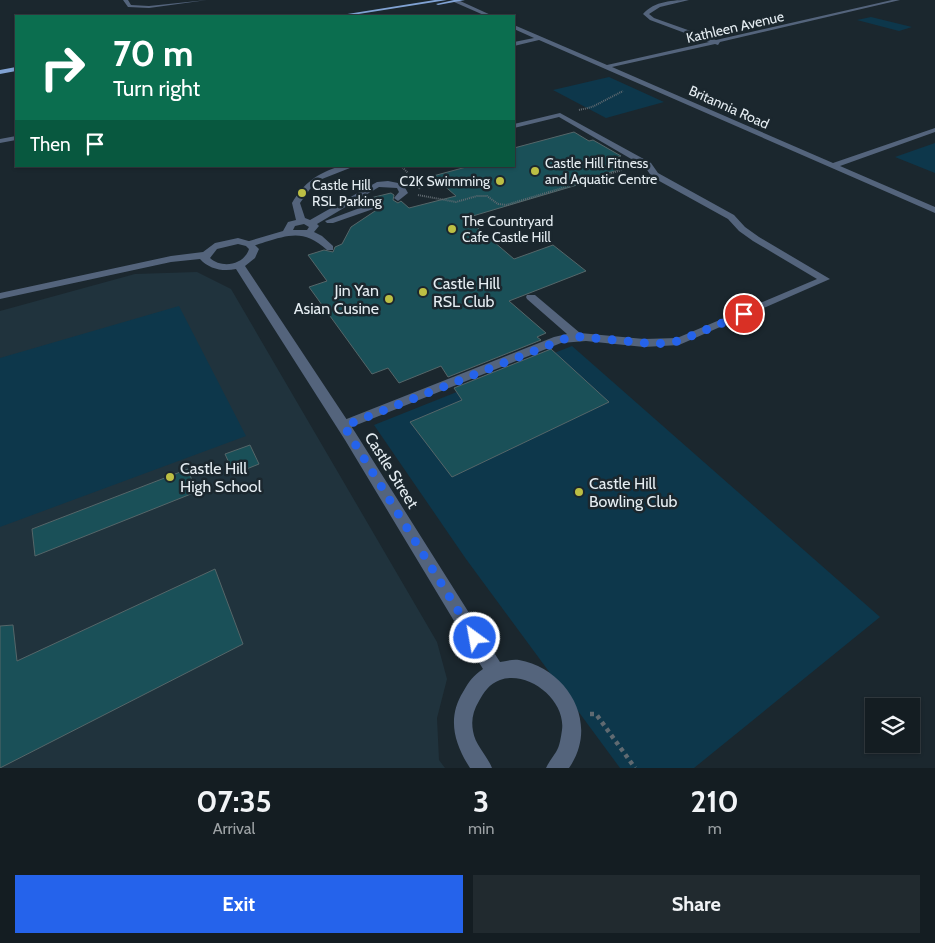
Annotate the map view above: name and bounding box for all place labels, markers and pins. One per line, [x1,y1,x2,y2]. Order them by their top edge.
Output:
place label: Castle Hill Fitness and Aquatic Centre [545,154,657,188]
marker: Castle Hill Fitness and Aquatic Centre [529,165,541,177]
place label: C2K Swimming [400,172,491,190]
marker: C2K Swimming [494,175,506,187]
place label: Castle Hill RSL Parking [312,176,383,210]
marker: Castle Hill RSL Parking [296,187,308,199]
place label: The Countryard Cafe Castle Hill [462,212,553,246]
marker: The Countryard Cafe Castle Hill [446,223,458,235]
place label: Castle Hill RSL Club [433,274,500,311]
place label: Jin Yan Asian Cusine [294,281,379,318]
marker: Castle Hill RSL Club [417,286,429,298]
marker: Jin Yan Asian Cusine [383,293,395,305]
pin [723,293,765,335]
place label: Castle Hill High School [180,459,262,496]
marker: Castle Hill High School [164,471,176,483]
place label: Castle Hill Bowling Club [589,474,678,511]
marker: Castle Hill Bowling Club [573,486,585,498]

